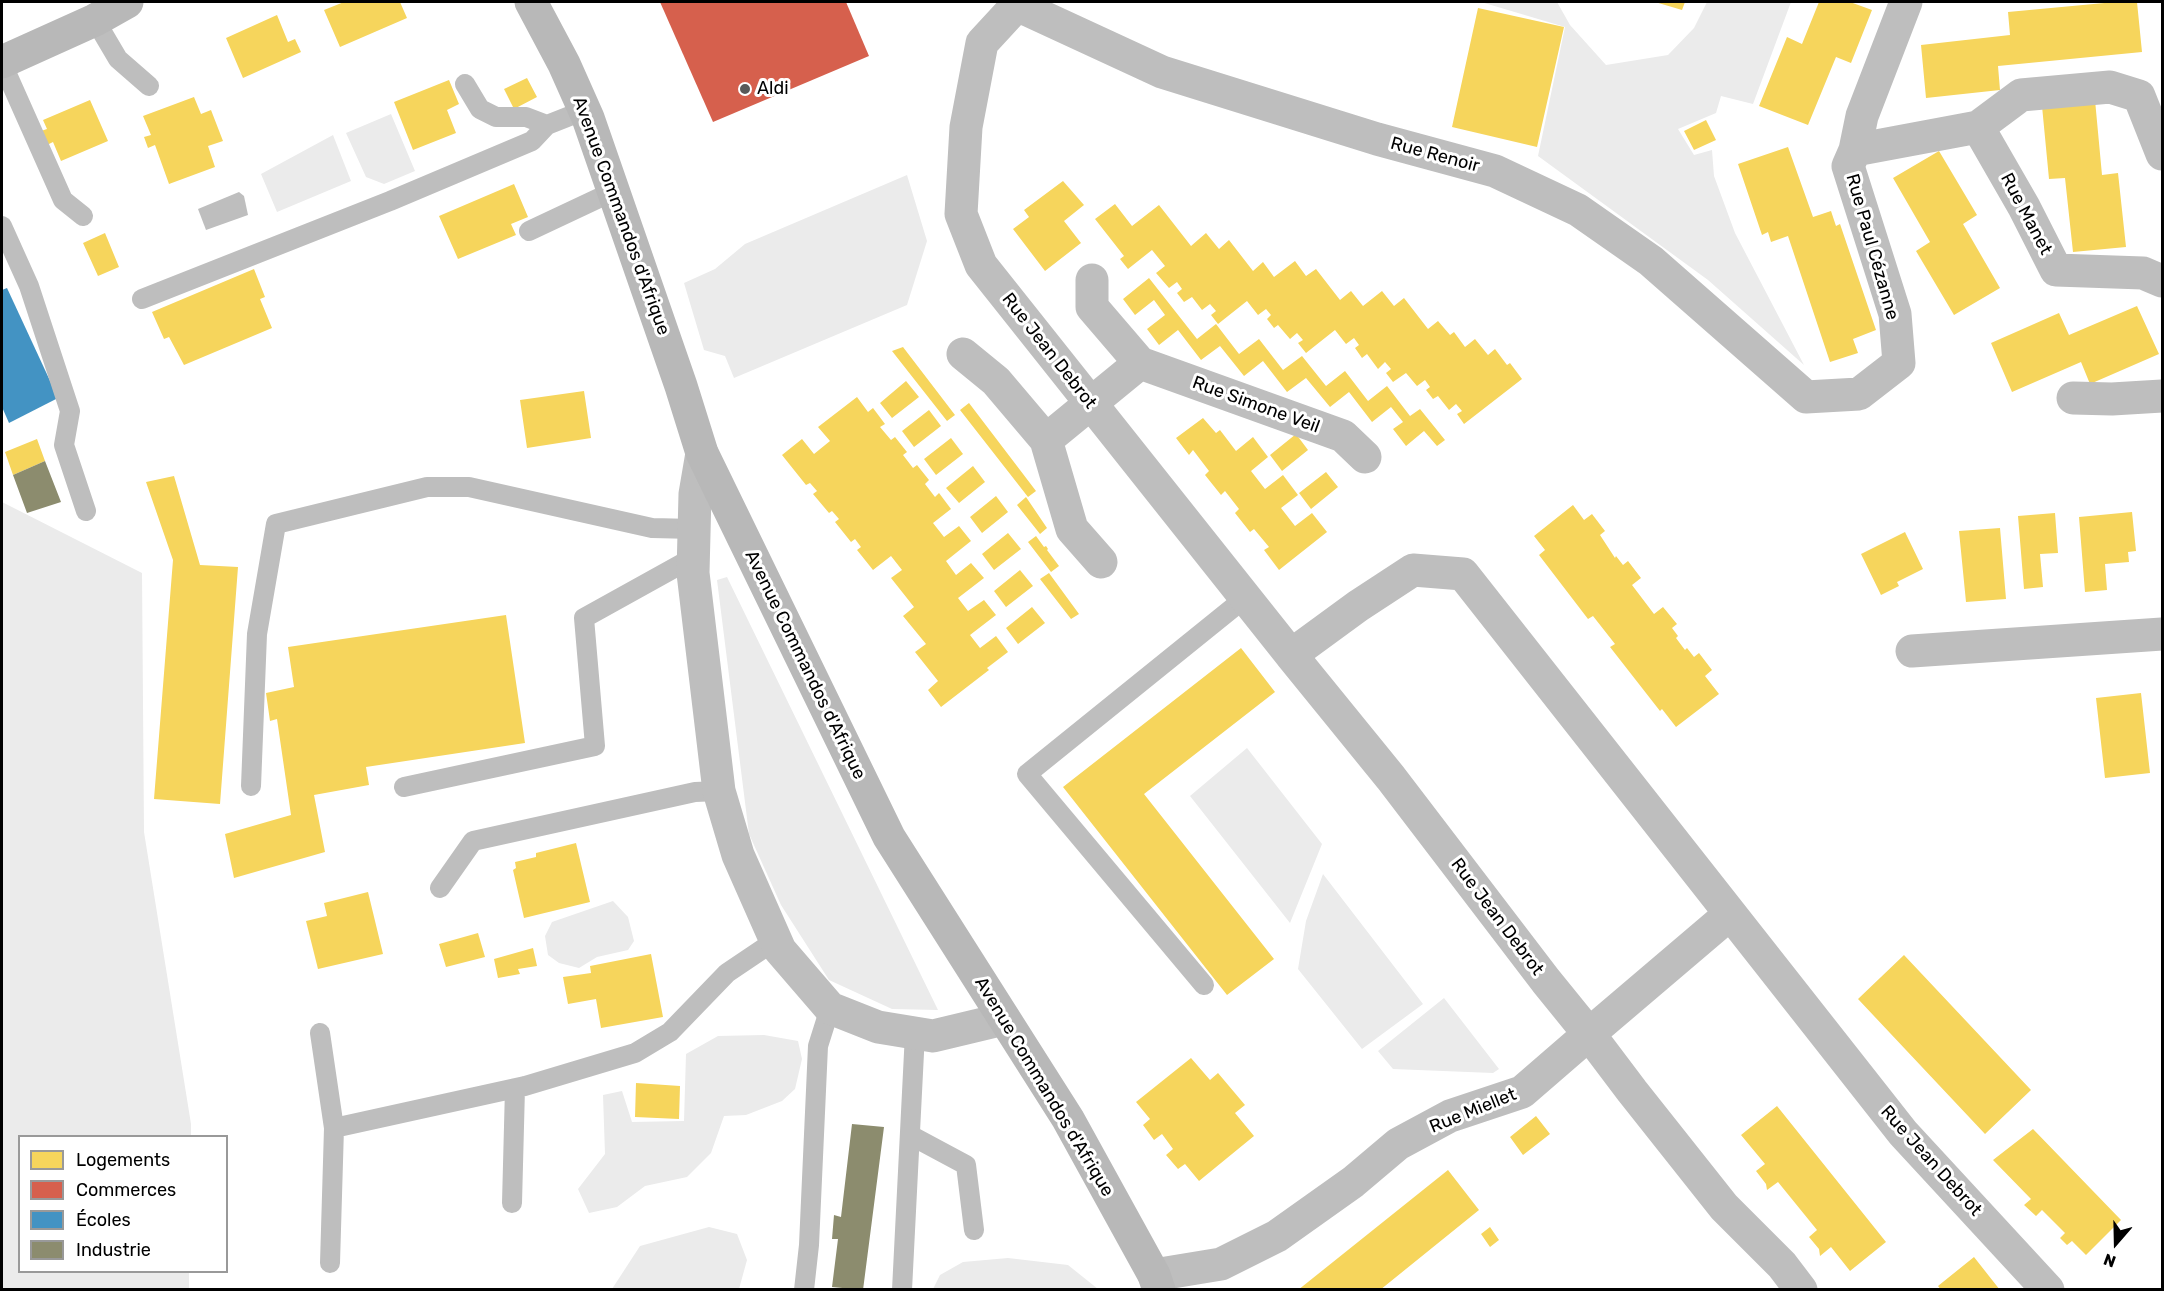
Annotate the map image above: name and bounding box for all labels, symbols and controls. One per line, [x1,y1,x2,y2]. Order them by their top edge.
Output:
place label: Aldi [757,78,788,100]
marker: Aldi [738,82,752,96]
street label: Avenue Commandos d'Afrique [568,94,674,338]
street label: Rue Renoir [1388,133,1482,177]
street label: Rue Manet [1995,170,2057,258]
street label: Rue Paul Cézanne [1841,171,1903,323]
street label: Rue Jean Debrot [997,289,1101,413]
street label: Rue Simone Veil [1189,372,1323,438]
street label: Avenue Commandos d'Afrique [740,547,870,783]
street label: Rue Jean Debrot [1446,854,1548,980]
street label: Avenue Commandos d'Afrique [970,973,1118,1201]
street label: Rue Miellet [1426,1084,1520,1138]
street label: Rue Jean Debrot [1876,1101,1986,1221]
legend [18,1135,228,1273]
text: Logements [76,1149,170,1171]
text: Commerces [76,1179,176,1201]
text: Écoles [76,1209,131,1231]
north arrow [2086,1213,2146,1273]
text: Industrie [76,1239,151,1261]
text: N [2101,1249,2118,1271]

